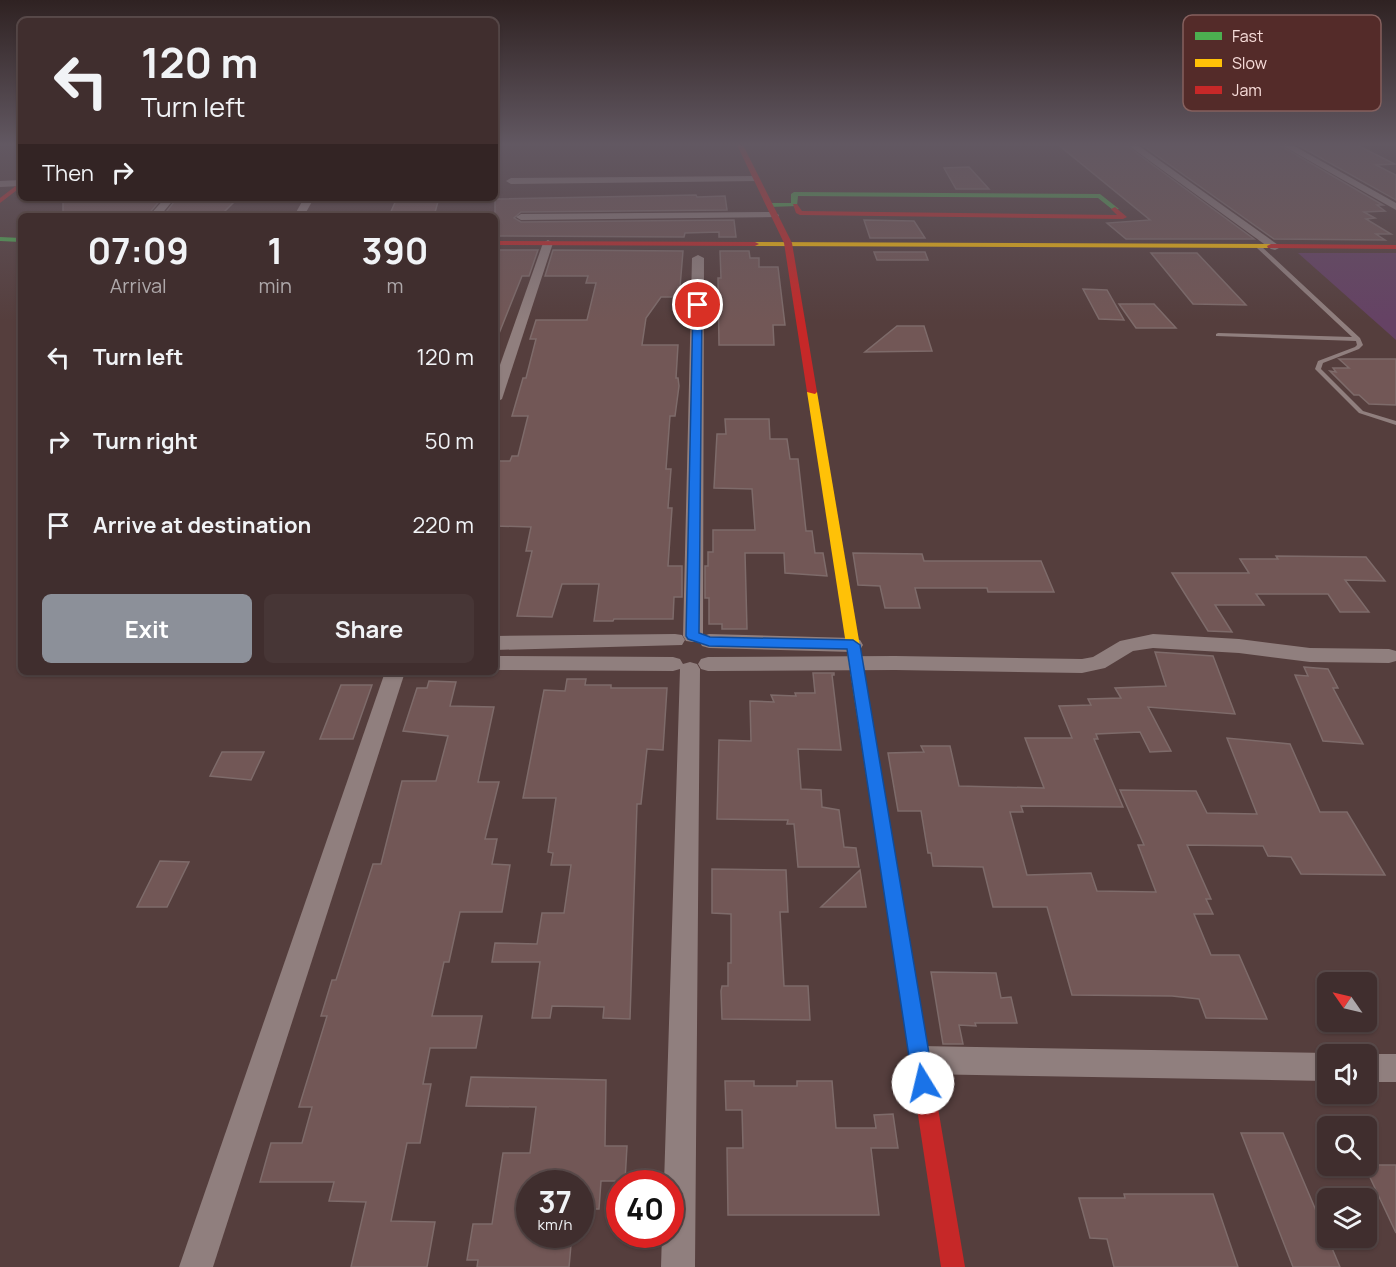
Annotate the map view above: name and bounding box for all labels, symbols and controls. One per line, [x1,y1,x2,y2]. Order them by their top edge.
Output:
legend [1183,15,1381,111]
text: Fast [1232,25,1263,47]
text: 120 m [141,33,258,91]
icon: left [42,42,120,120]
text: Slow [1232,52,1267,74]
text: Jam [1232,79,1262,101]
text: Turn left [141,88,245,125]
icon: right [106,156,139,189]
text: Then [42,158,94,188]
text: 07:09 [88,226,189,275]
text: 1 [267,226,283,275]
text: 390 [361,226,428,275]
text: Arrival [110,272,167,299]
text: min [258,272,292,299]
text: m [386,272,403,299]
pin [672,279,723,330]
icon: arrive [681,288,714,321]
icon: left [42,341,75,374]
text: Turn left [93,342,183,372]
text: 120 m [416,342,474,372]
icon: right [42,425,75,458]
text: Turn right [93,426,198,456]
text: 50 m [425,426,474,456]
icon: arrive [42,509,75,542]
text: Arrive at destination [93,510,311,540]
text: 220 m [412,510,474,540]
button: Exit [42,594,252,663]
button: Share [264,594,474,663]
north arrow [1317,972,1377,1032]
map controls [1317,972,1377,1248]
button: sound [1317,1044,1377,1104]
position arrow [891,1051,955,1115]
button: search [1317,1116,1377,1176]
speed limit sign: 40 [606,1170,684,1248]
text: 37 [538,1181,572,1222]
button: layers [1317,1188,1377,1248]
text: km/h [538,1214,572,1235]

